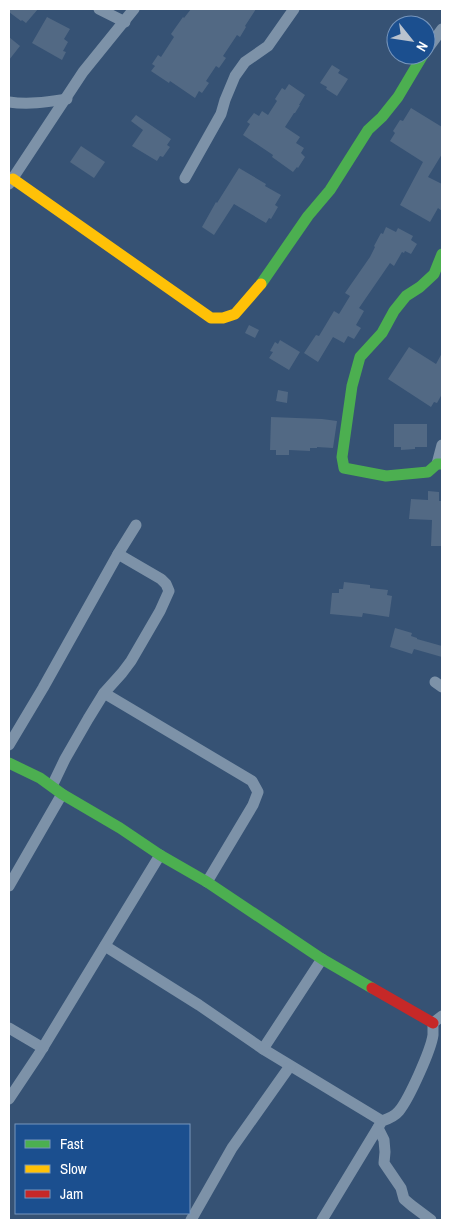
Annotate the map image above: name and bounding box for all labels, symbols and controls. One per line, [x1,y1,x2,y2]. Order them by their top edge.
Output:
north arrow [386,15,436,65]
text: N [412,38,432,55]
legend [15,1124,190,1214]
text: Fast [60,1133,84,1154]
text: Slow [60,1158,87,1179]
text: Jam [60,1183,83,1204]

